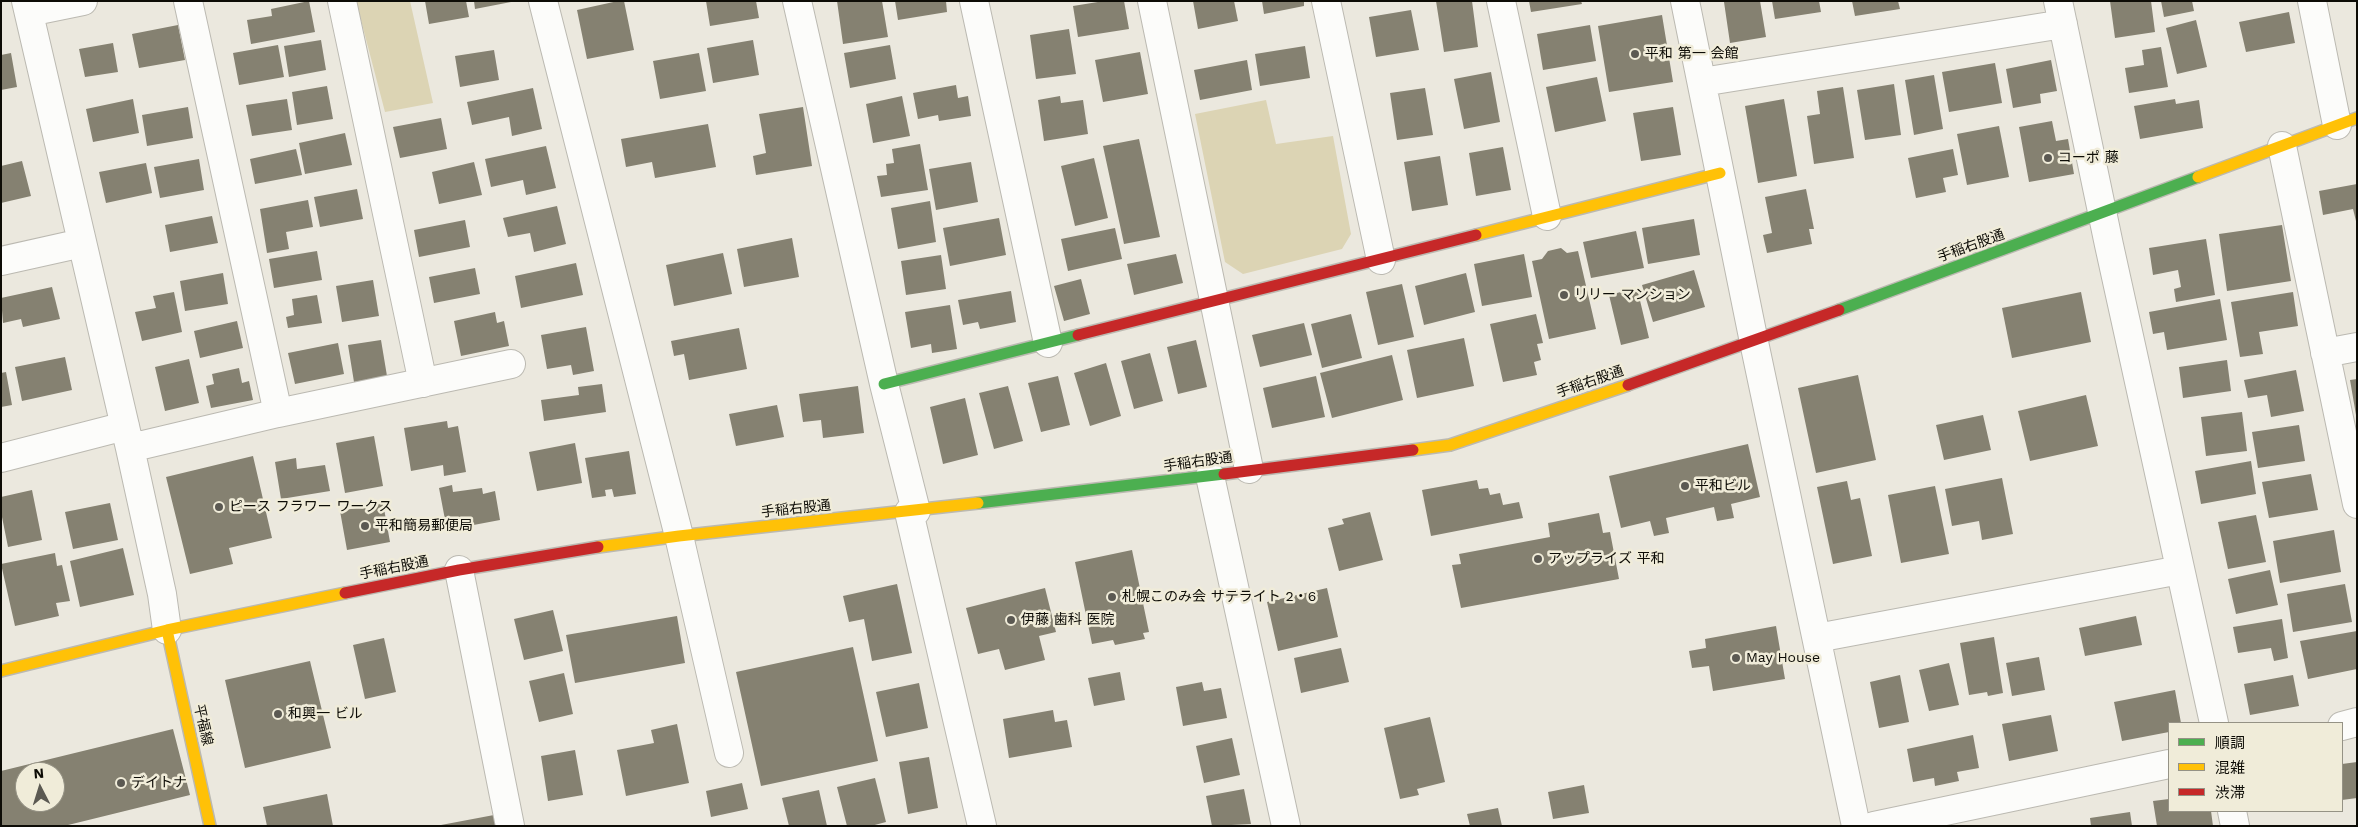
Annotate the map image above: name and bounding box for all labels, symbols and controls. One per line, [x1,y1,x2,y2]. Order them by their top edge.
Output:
place label: 平和 第一 会館 [1645,46,1739,62]
marker: 平和 第一 会館 [1629,48,1641,60]
place label: コーポ 藤 [2058,150,2119,166]
marker: コーポ 藤 [2042,152,2054,164]
street label: 手稲右股通 [1935,226,2007,266]
place label: リリー マンション [1574,287,1691,303]
marker: リリー マンション [1558,289,1570,301]
street label: 手稲右股通 [1554,363,1626,401]
street label: 手稲右股通 [1162,449,1234,475]
place label: 平和ビル [1695,478,1751,494]
marker: 平和ビル [1679,480,1691,492]
street label: 手稲右股通 [760,497,832,521]
place label: ピース フラワー ワークス [229,499,393,515]
marker: ピース フラワー ワークス [213,501,225,513]
place label: 平和簡易郵便局 [375,518,473,534]
marker: 平和簡易郵便局 [359,520,371,532]
place label: アップライズ 平和 [1548,551,1665,567]
street label: 手稲右股通 [358,553,430,583]
marker: アップライズ 平和 [1532,553,1544,565]
place label: 札幌このみ会 サテライト 2・6 [1122,589,1316,605]
marker: 札幌このみ会 サテライト 2・6 [1106,591,1118,603]
place label: 伊藤 歯科 医院 [1021,612,1115,628]
marker: 伊藤 歯科 医院 [1005,614,1017,626]
place label: May House [1746,650,1820,666]
marker: May House [1730,652,1742,664]
street label: 平福線 [190,703,216,747]
place label: 和興一 ビル [288,706,363,722]
marker: 和興一 ビル [272,708,284,720]
legend [2168,722,2343,812]
text: 順調 [2215,734,2245,752]
text: 混雑 [2215,759,2245,777]
north arrow [15,762,65,812]
text: N [33,765,45,781]
place label: デイトナ [131,775,187,791]
marker: デイトナ [115,777,127,789]
text: 渋滞 [2215,784,2245,802]

